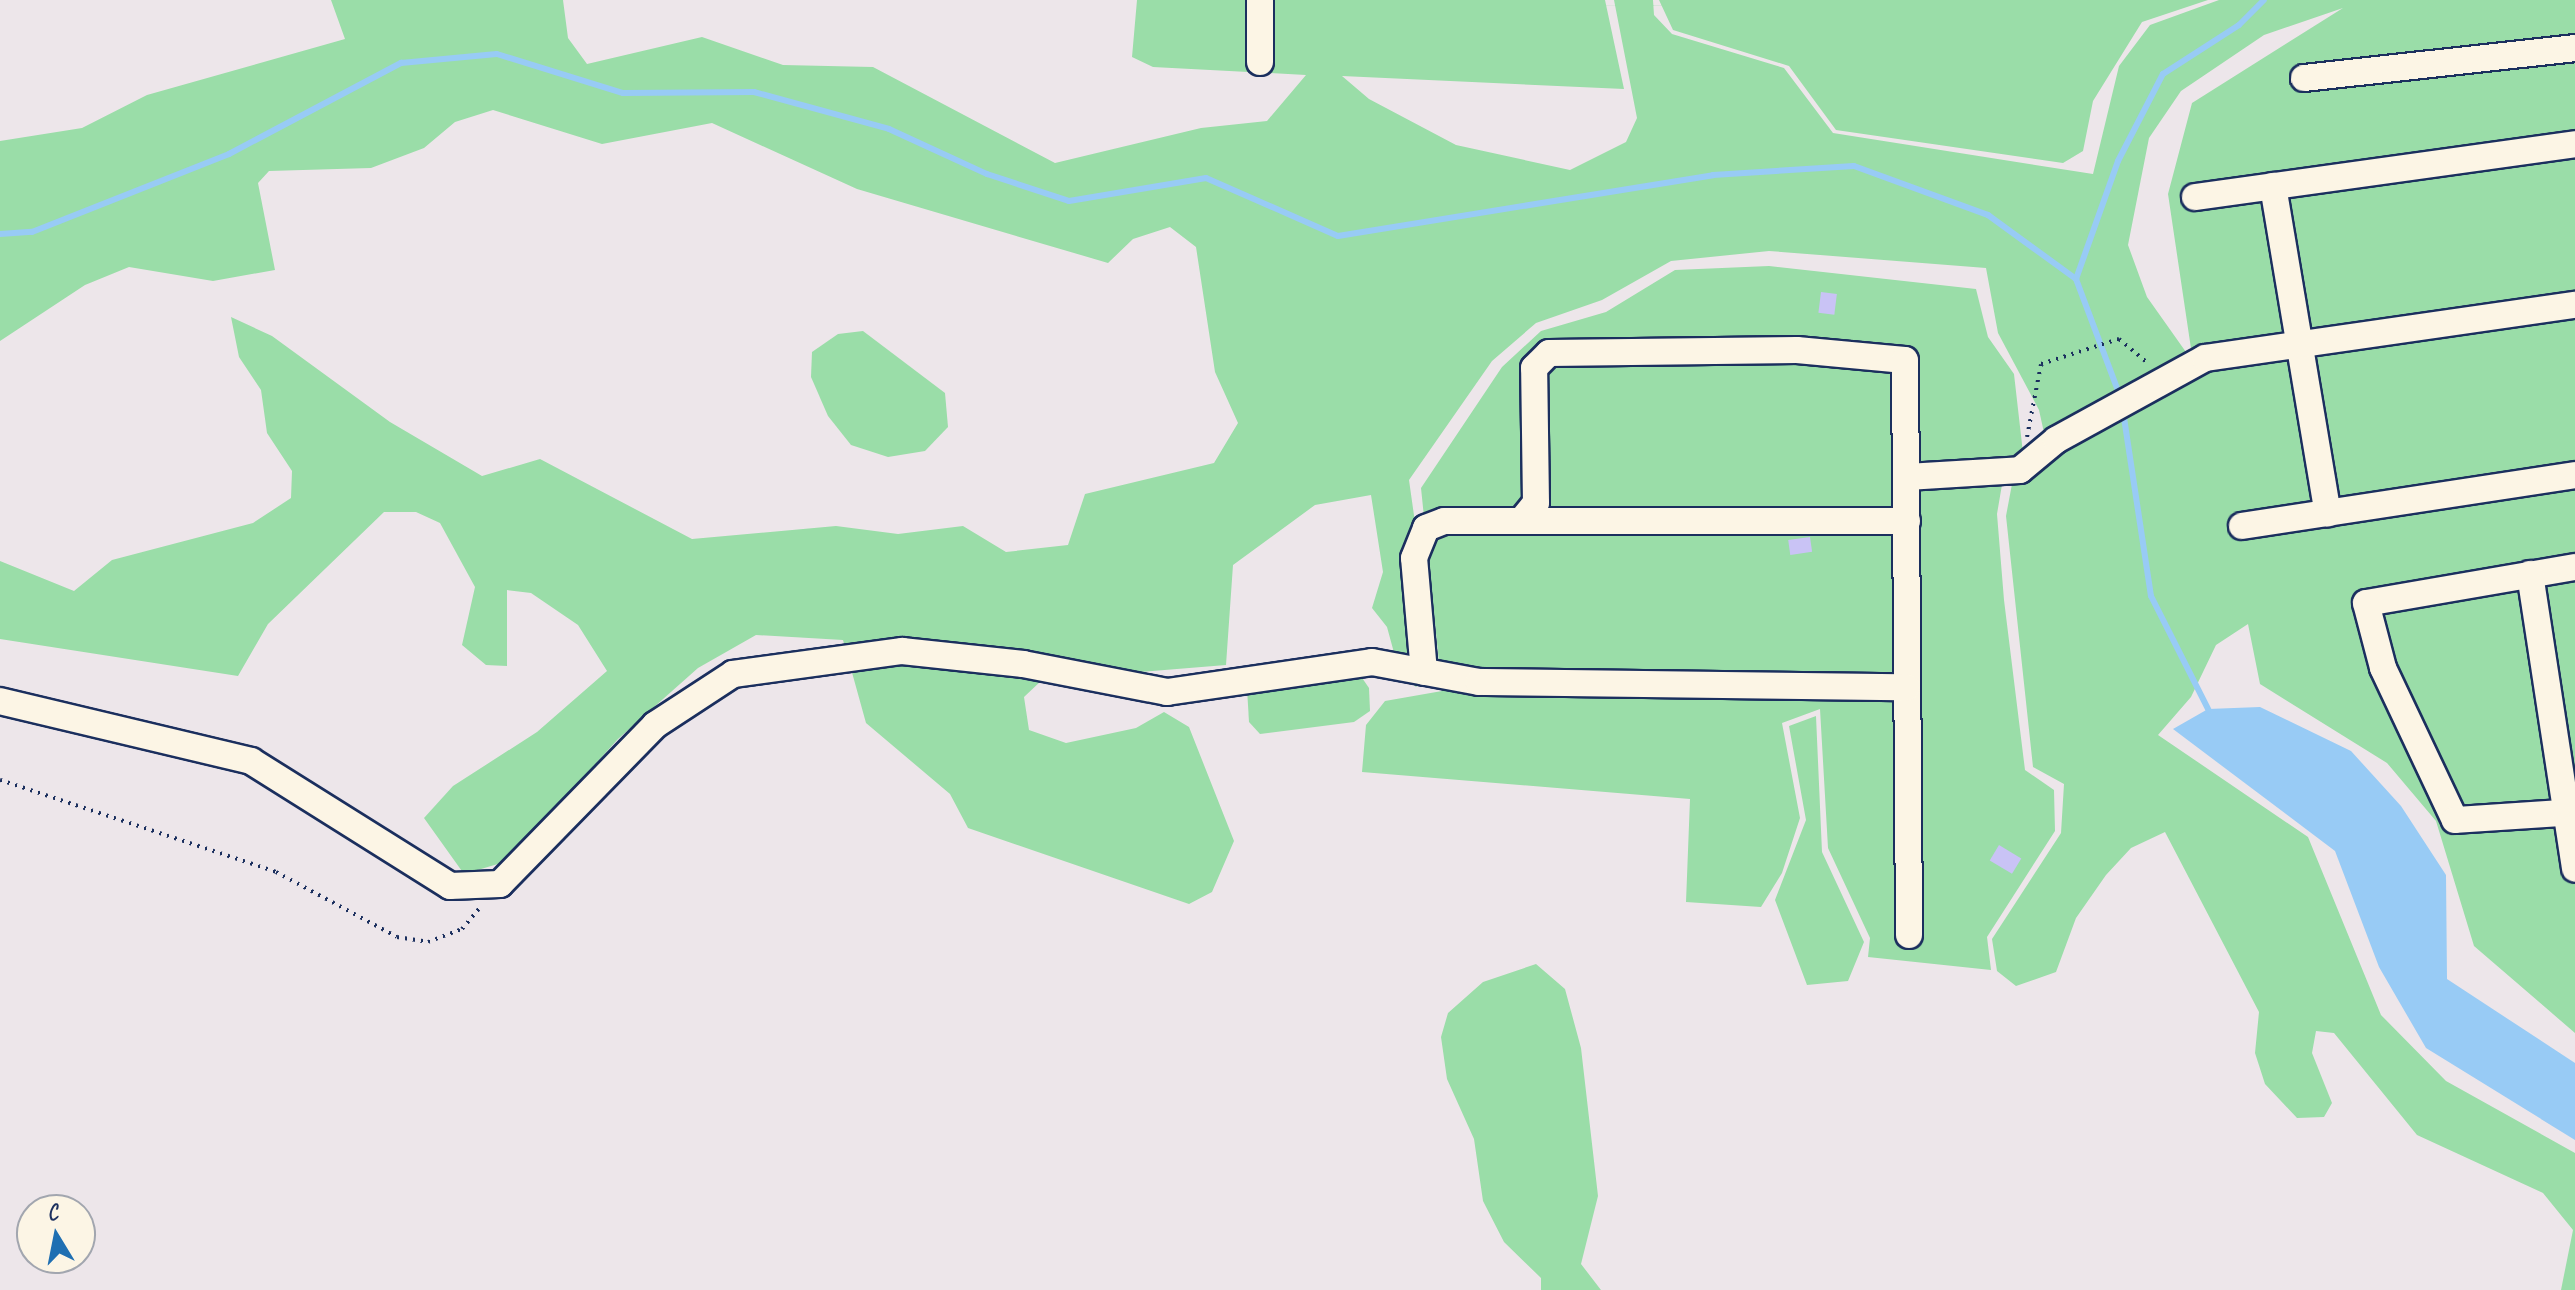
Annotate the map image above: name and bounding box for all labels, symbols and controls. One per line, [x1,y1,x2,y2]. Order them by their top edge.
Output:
north arrow [16,1194,96,1274]
text: С [44,1198,60,1227]

